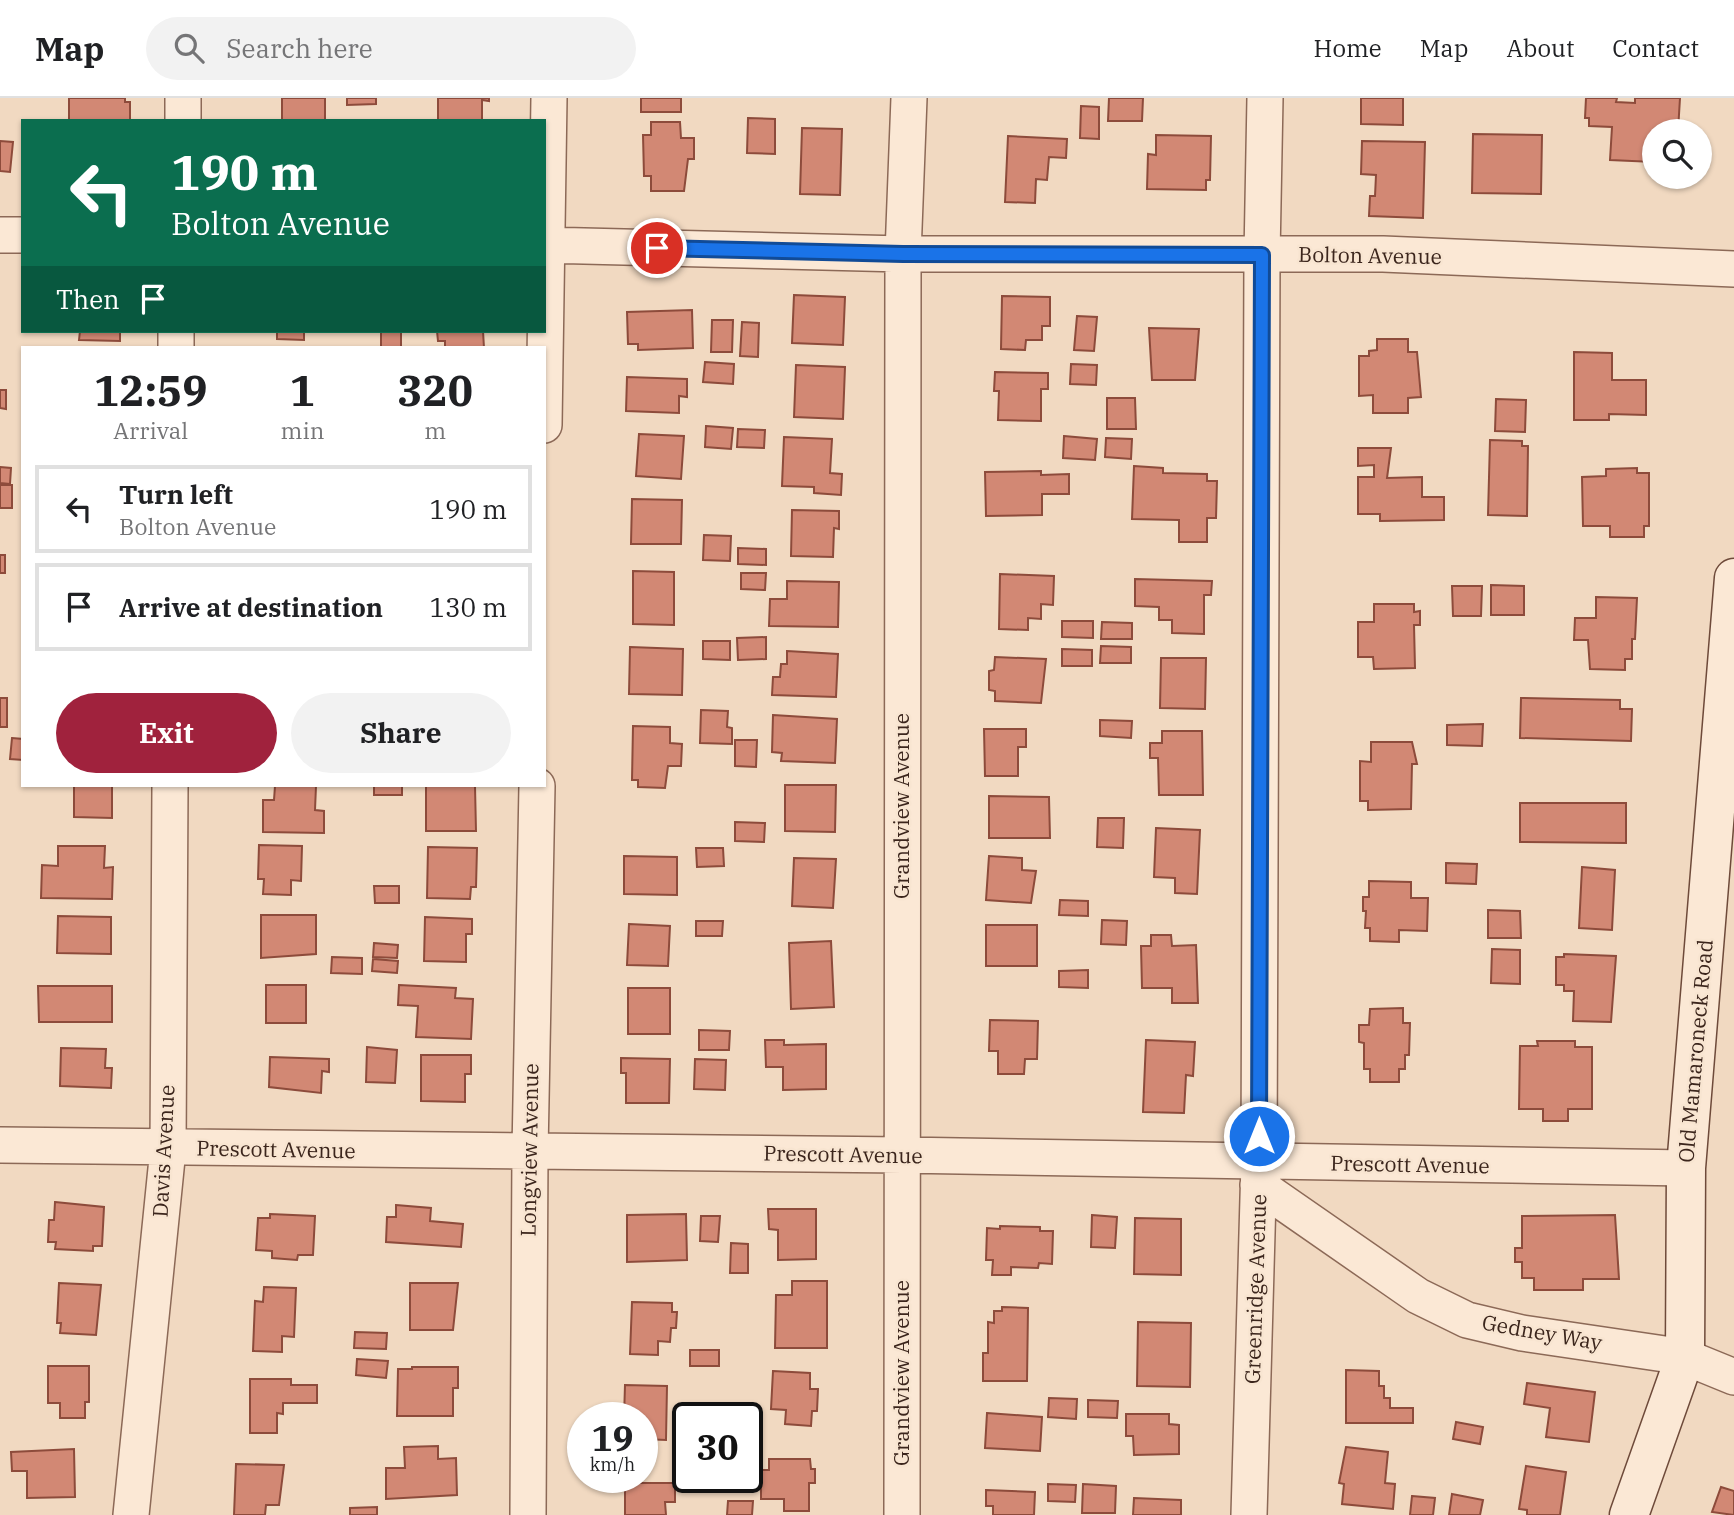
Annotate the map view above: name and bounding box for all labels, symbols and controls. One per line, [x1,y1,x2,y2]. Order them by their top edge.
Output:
search box [146,17,636,80]
text: Map [35,27,104,70]
icon: search [170,29,208,67]
text: Search here [226,31,373,65]
text: Home [1314,32,1382,64]
text: Map [1420,32,1468,64]
text: About [1506,32,1574,64]
text: Contact [1612,32,1699,64]
map controls [1642,119,1712,189]
button: search [1642,119,1712,189]
text: 190 m [171,140,318,203]
icon: left [56,147,147,238]
text: Bolton Avenue [171,202,390,244]
pin [627,218,687,278]
icon: arrive [638,229,676,267]
street label: Bolton Avenue [1298,240,1442,270]
icon: arrive [134,280,172,318]
text: Then [56,282,120,316]
text: 12:59 [94,363,208,418]
text: 1 [290,363,315,418]
text: 320 [397,363,473,418]
text: Arrival [113,415,188,445]
text: min [281,415,324,445]
text: m [424,415,446,445]
text: Turn left [119,477,233,511]
icon: left [60,490,98,528]
text: 190 m [429,492,507,526]
text: Bolton Avenue [119,511,276,541]
icon: arrive [60,588,98,626]
text: Arrive at destination [119,590,383,624]
text: 130 m [429,590,507,624]
button: Exit [56,693,277,773]
button: Share [291,693,511,773]
street label: Grandview Avenue [887,713,915,899]
street label: Old Mamaroneck Road [1671,938,1719,1164]
street label: Longview Avenue [513,1063,545,1237]
street label: Davis Avenue [146,1084,180,1218]
position arrow [1222,1099,1296,1173]
street label: Prescott Avenue [196,1134,356,1164]
street label: Prescott Avenue [763,1139,923,1169]
street label: Prescott Avenue [1330,1149,1490,1179]
street label: Greenridge Avenue [1238,1193,1272,1385]
street label: Grandview Avenue [887,1280,915,1466]
street label: Gedney Way [1480,1308,1605,1356]
speed limit sign: 30 [672,1402,763,1493]
text: 19 [591,1415,634,1461]
text: km/h [590,1453,635,1476]

